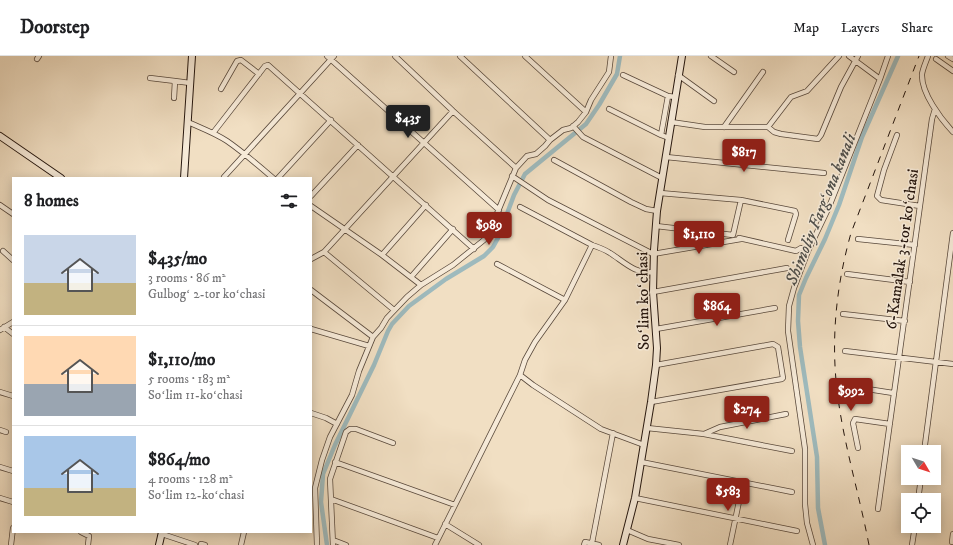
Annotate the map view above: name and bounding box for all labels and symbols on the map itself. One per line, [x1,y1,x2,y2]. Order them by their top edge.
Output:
pin: $435 [384,105,432,139]
water label: Shimoliy Fargʻona kanali [780,129,862,289]
pin: $817 [720,139,768,173]
street label: 6-Kamalak 3-tor koʻchasi [881,168,923,331]
pin: $989 [465,212,513,246]
pin: $1,110 [666,221,732,255]
street label: Soʻlim koʻchasi [632,252,654,350]
pin: $864 [693,293,741,327]
pin: $992 [827,378,875,412]
pin: $274 [723,396,771,430]
north arrow [901,445,941,485]
pin: $583 [704,478,752,512]

